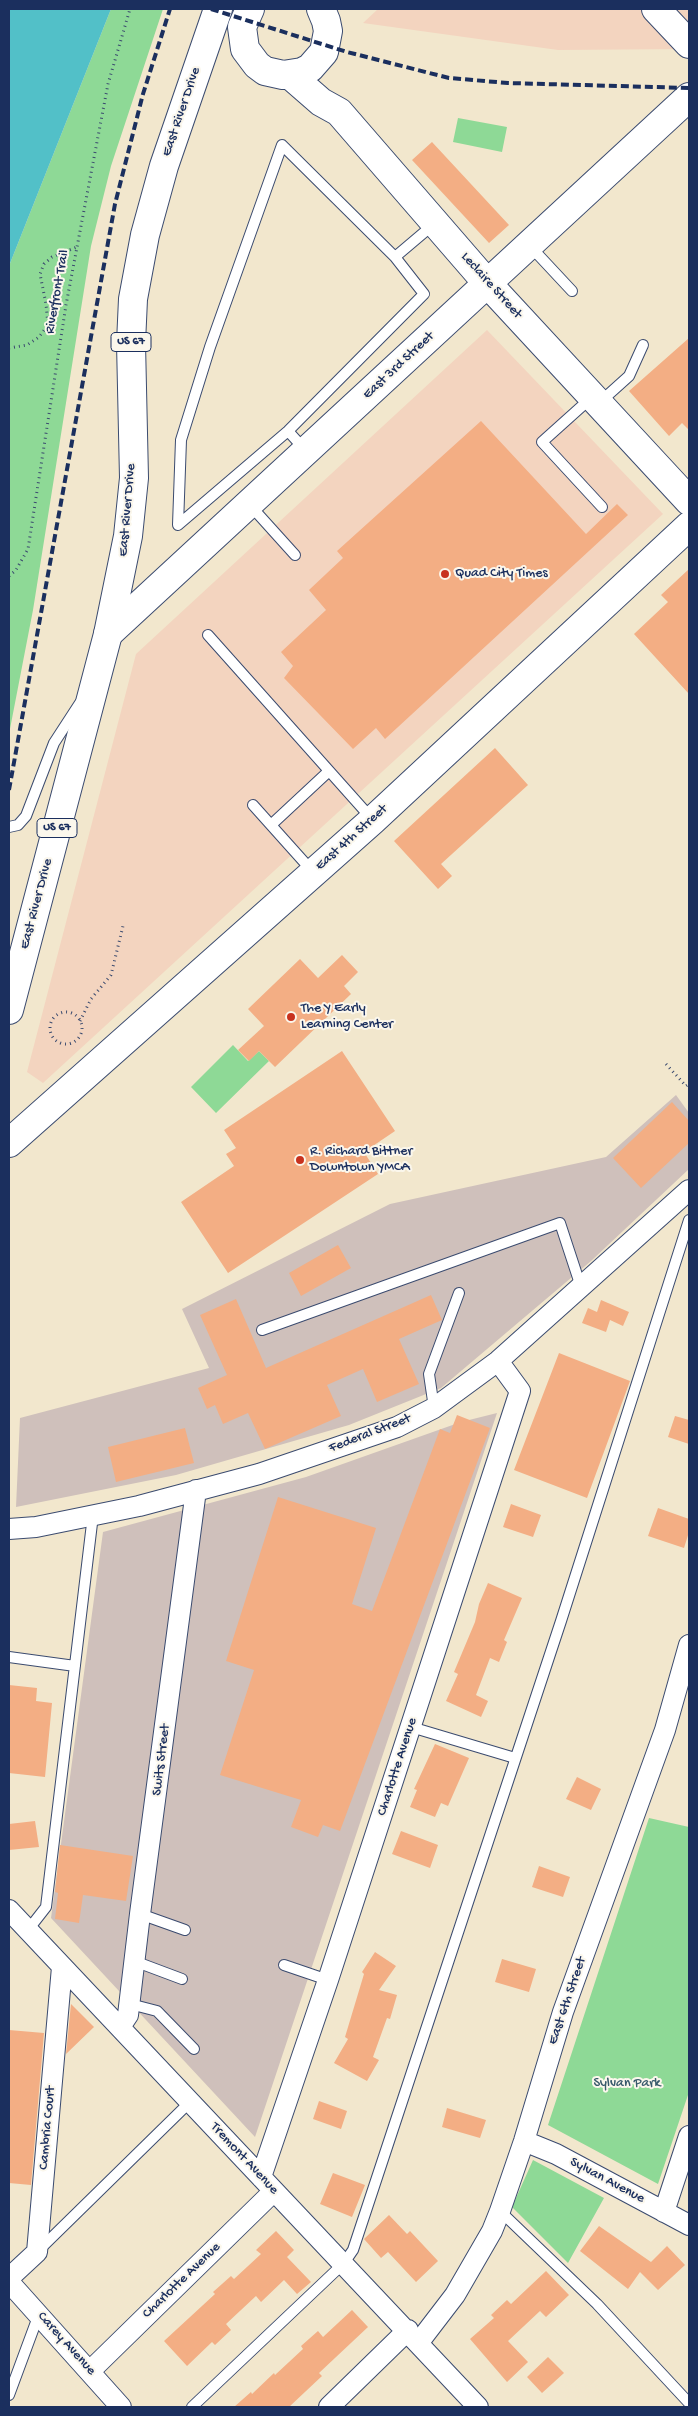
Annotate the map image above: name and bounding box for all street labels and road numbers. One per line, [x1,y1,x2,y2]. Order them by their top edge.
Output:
street label: East River Drive [159,65,205,159]
street label: Riverfront Trail [42,249,74,335]
street label: Leclaire Street [457,249,525,323]
street label: East 3rd Street [360,329,438,403]
road number: US 67 [111,332,151,352]
street label: East River Drive [116,463,140,557]
street label: East 4th Street [312,801,392,875]
road number: US 67 [37,818,77,838]
street label: East River Drive [17,857,57,951]
street label: Federal Street [327,1411,413,1457]
street label: Charlotte Avenue [374,1716,422,1818]
street label: Swits Street [149,1723,175,1797]
street label: East 6th Street [545,1955,591,2047]
street label: Cambria Court [36,2085,60,2171]
street label: Tremont Avenue [206,2119,282,2199]
street label: Sylvan Avenue [567,2154,647,2208]
street label: Charlotte Avenue [139,2239,225,2323]
street label: Carey Avenue [33,2309,99,2379]

